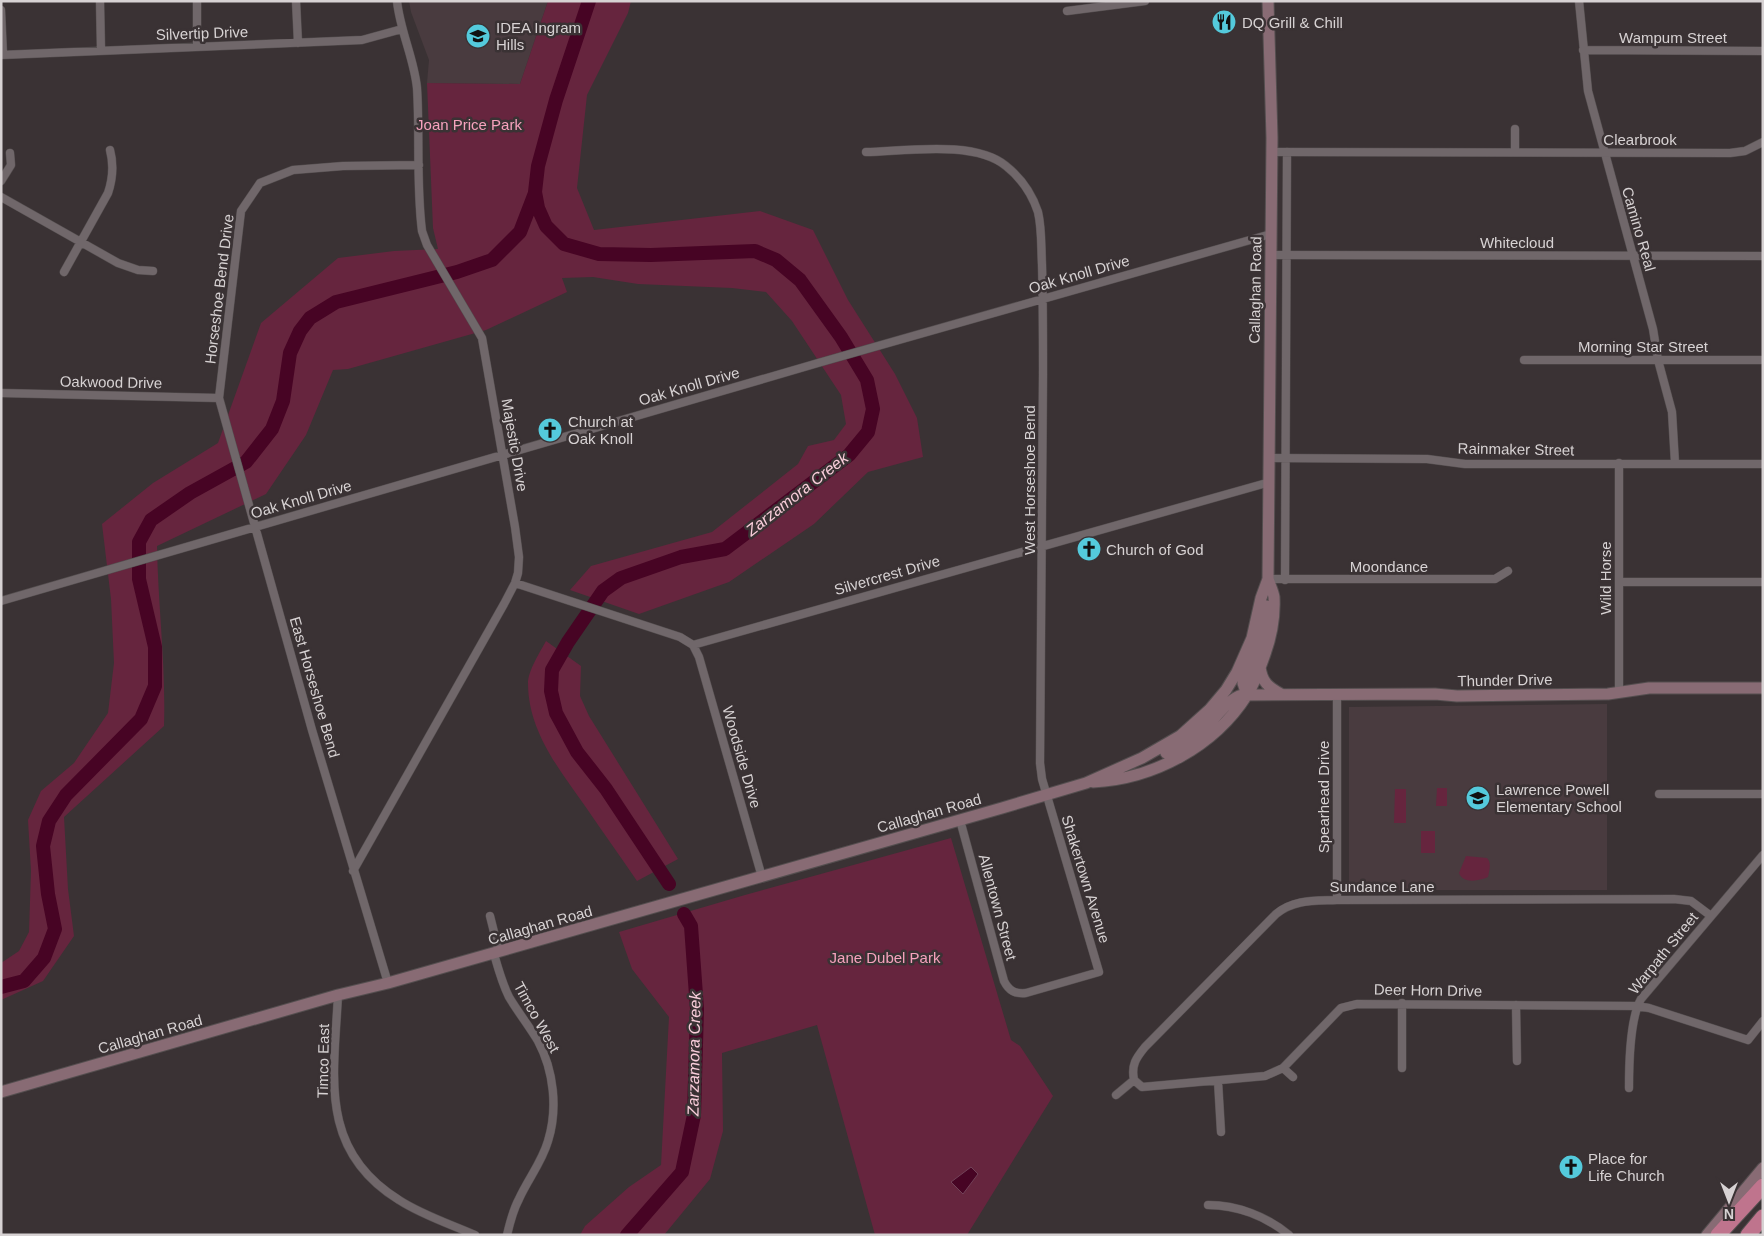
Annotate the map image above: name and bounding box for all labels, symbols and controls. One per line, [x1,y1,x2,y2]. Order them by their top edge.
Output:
restaurant icon: DQ Grill & Chill [1211,9,1237,35]
place label: DQ Grill & Chill [1242,14,1343,31]
place label: IDEA Ingram Hills [496,19,581,53]
street label: Silvertip Drive [155,23,249,43]
school or university icon: IDEA Ingram Hills [465,23,491,49]
street label: Wampum Street [1619,29,1728,46]
park label: Joan Price Park [416,116,522,133]
street label: Clearbrook [1603,131,1677,148]
street label: Camino Real [1619,185,1659,273]
street label: Horseshoe Bend Drive [201,213,237,365]
street label: Whitecloud [1480,234,1554,251]
street label: Callaghan Road [1246,236,1264,344]
street label: Oak Knoll Drive [1027,251,1131,297]
street label: Morning Star Street [1578,338,1709,355]
street label: Oak Knoll Drive [637,363,741,409]
street label: Oakwood Drive [60,373,162,391]
street label: Majestic Drive [498,397,532,493]
street label: West Horseshoe Bend [1021,405,1038,555]
place label: Church at Oak Knoll [568,413,634,447]
church icon: Church at Oak Knoll [537,417,563,443]
street label: Rainmaker Street [1458,439,1575,459]
water label: Zarzamora Creek [742,448,852,540]
street label: Oak Knoll Drive [249,476,353,522]
church icon: Church of God [1076,536,1102,562]
place label: Church of God [1106,541,1204,558]
street label: Wild Horse [1597,541,1614,615]
street label: Silvercrest Drive [832,552,942,598]
street label: Moondance [1350,558,1428,575]
street label: East Horseshoe Bend [287,615,343,759]
street label: Thunder Drive [1457,671,1553,689]
street label: Woodside Drive [719,704,765,810]
street label: Spearhead Drive [1315,741,1332,853]
place label: Lawrence Powell Elementary School [1496,781,1622,815]
school or university icon: Lawrence Powell Elementary School [1465,785,1491,811]
street label: Callaghan Road [875,790,983,836]
street label: Shakertown Avenue [1058,813,1114,945]
street label: Allentown Street [976,852,1021,963]
street label: Sundance Lane [1329,878,1435,895]
street label: Callaghan Road [486,902,594,948]
street label: Warpath Street [1625,908,1702,997]
park label: Jane Dubel Park [830,949,941,966]
street label: Timco West [511,979,564,1056]
street label: Deer Horn Drive [1374,981,1482,999]
water label: Zarzamora Creek [684,991,704,1117]
street label: Callaghan Road [96,1011,204,1057]
street label: Timco East [314,1023,332,1098]
place label: Place for Life Church [1588,1150,1665,1184]
church icon: Place for Life Church [1558,1154,1584,1180]
north arrow [1704,1176,1754,1226]
text: N [1724,1206,1734,1222]

